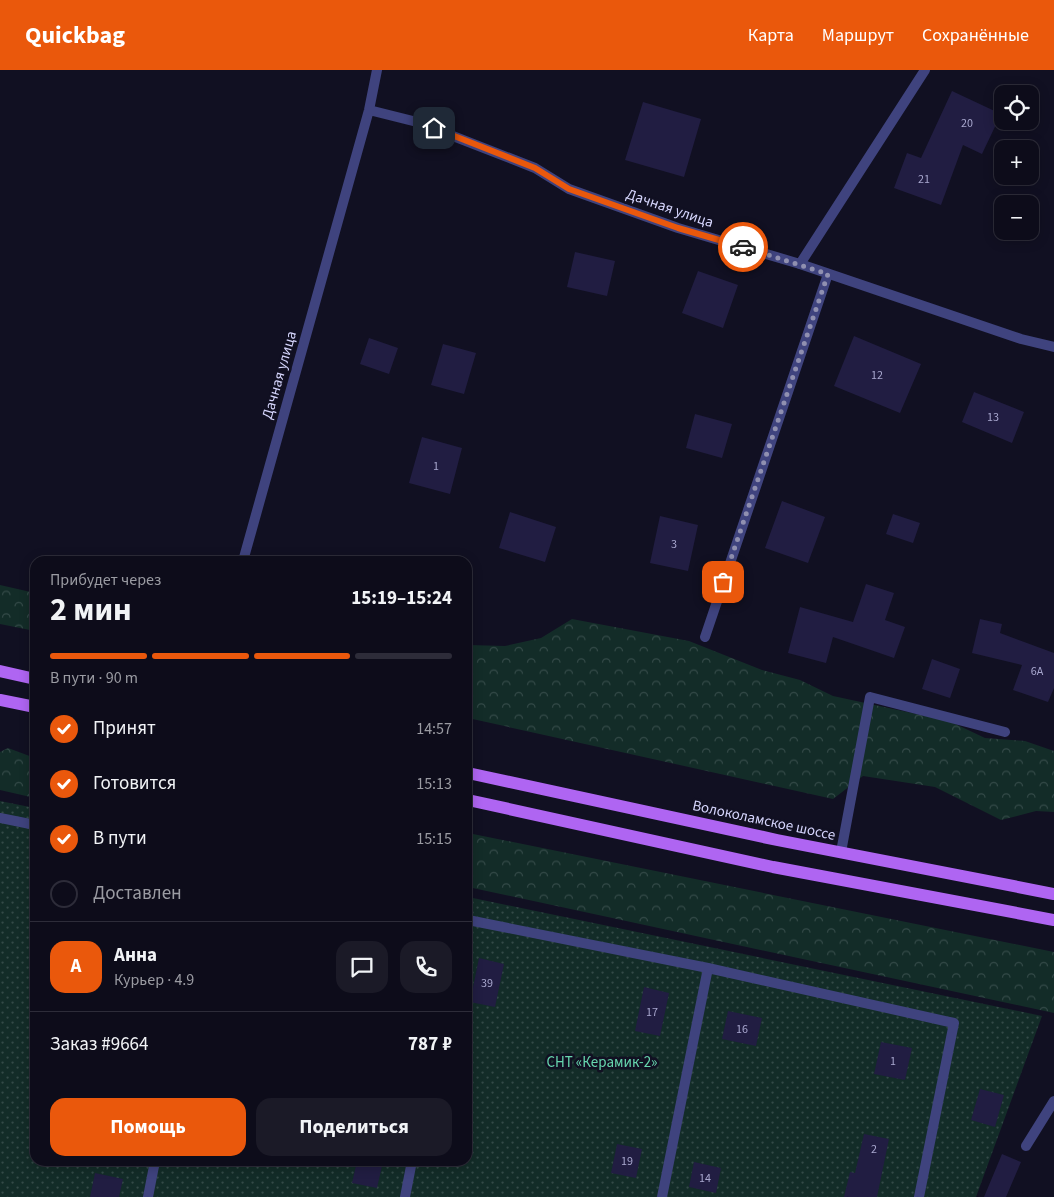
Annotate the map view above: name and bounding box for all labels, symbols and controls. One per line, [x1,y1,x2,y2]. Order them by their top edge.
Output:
text: Quickbag [25,18,125,53]
text: Карта [748,23,794,48]
text: Маршрут [822,23,894,48]
text: Сохранённые [922,23,1029,48]
map controls [994,85,1039,240]
button: locate [994,85,1039,130]
pin [413,107,455,149]
icon: home [420,114,448,142]
house number: 20 [961,115,973,132]
button: + [994,140,1039,185]
house number: 21 [918,171,930,188]
street label: Дачная улица [623,184,716,233]
button: − [994,195,1039,240]
courier [718,222,768,272]
icon: car [729,233,757,261]
street label: Дачная улица [257,329,302,422]
house number: 12 [871,367,883,384]
house number: 13 [987,409,999,426]
house number: 1 [433,458,439,475]
house number: 3 [671,536,677,553]
pin [702,561,744,603]
icon: bag [709,568,737,596]
text: Прибудет через [50,569,161,591]
text: 15:19–15:24 [351,585,452,612]
text: 2 мин [50,587,132,633]
house number: 6А [1031,663,1044,680]
text: В пути · 90 m [50,667,138,689]
icon: check [50,715,78,743]
text: Принят [93,715,156,742]
text: 14:57 [416,718,452,740]
icon: check [50,770,78,798]
text: Готовится [93,770,176,797]
text: 15:13 [416,773,452,795]
street label: Волоколамское шоссе [690,795,837,846]
icon: check [50,825,78,853]
text: В пути [93,825,147,852]
text: 15:15 [416,828,452,850]
text: Доставлен [93,880,182,907]
button: chat [336,941,388,993]
button: phone [400,941,452,993]
text: Анна [114,942,157,969]
text: А [71,953,81,980]
text: Курьер · 4.9 [114,969,194,991]
house number: 39 [481,975,493,992]
house number: 17 [646,1004,658,1021]
house number: 16 [736,1021,748,1038]
text: Заказ #9664 [50,1031,149,1058]
text: 787 ₽ [408,1031,452,1058]
park label: СНТ «Керамик-2» [546,1052,658,1073]
house number: 1 [890,1053,896,1070]
button: Помощь [50,1098,246,1156]
button: Поделиться [256,1098,452,1156]
house number: 2 [871,1141,877,1158]
house number: 19 [621,1153,633,1170]
house number: 14 [699,1170,711,1187]

